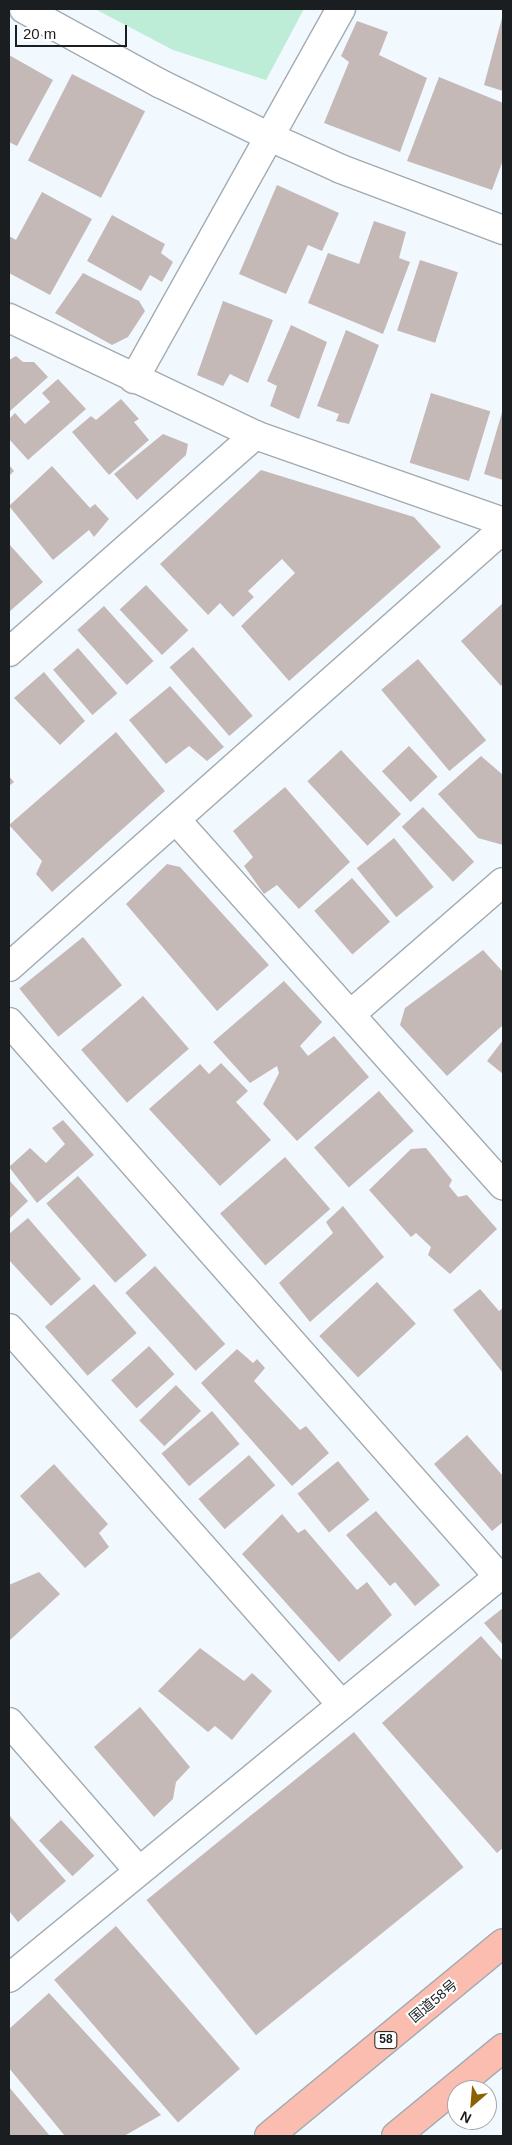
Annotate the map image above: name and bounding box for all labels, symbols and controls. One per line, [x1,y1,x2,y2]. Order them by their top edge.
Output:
scale bar [18,15,130,47]
text: 20 m [23,25,56,42]
street label: 国道58号 [406,1976,460,2026]
road number: 58 [374,2030,398,2050]
north arrow [447,2080,497,2130]
text: N [458,2108,474,2127]

